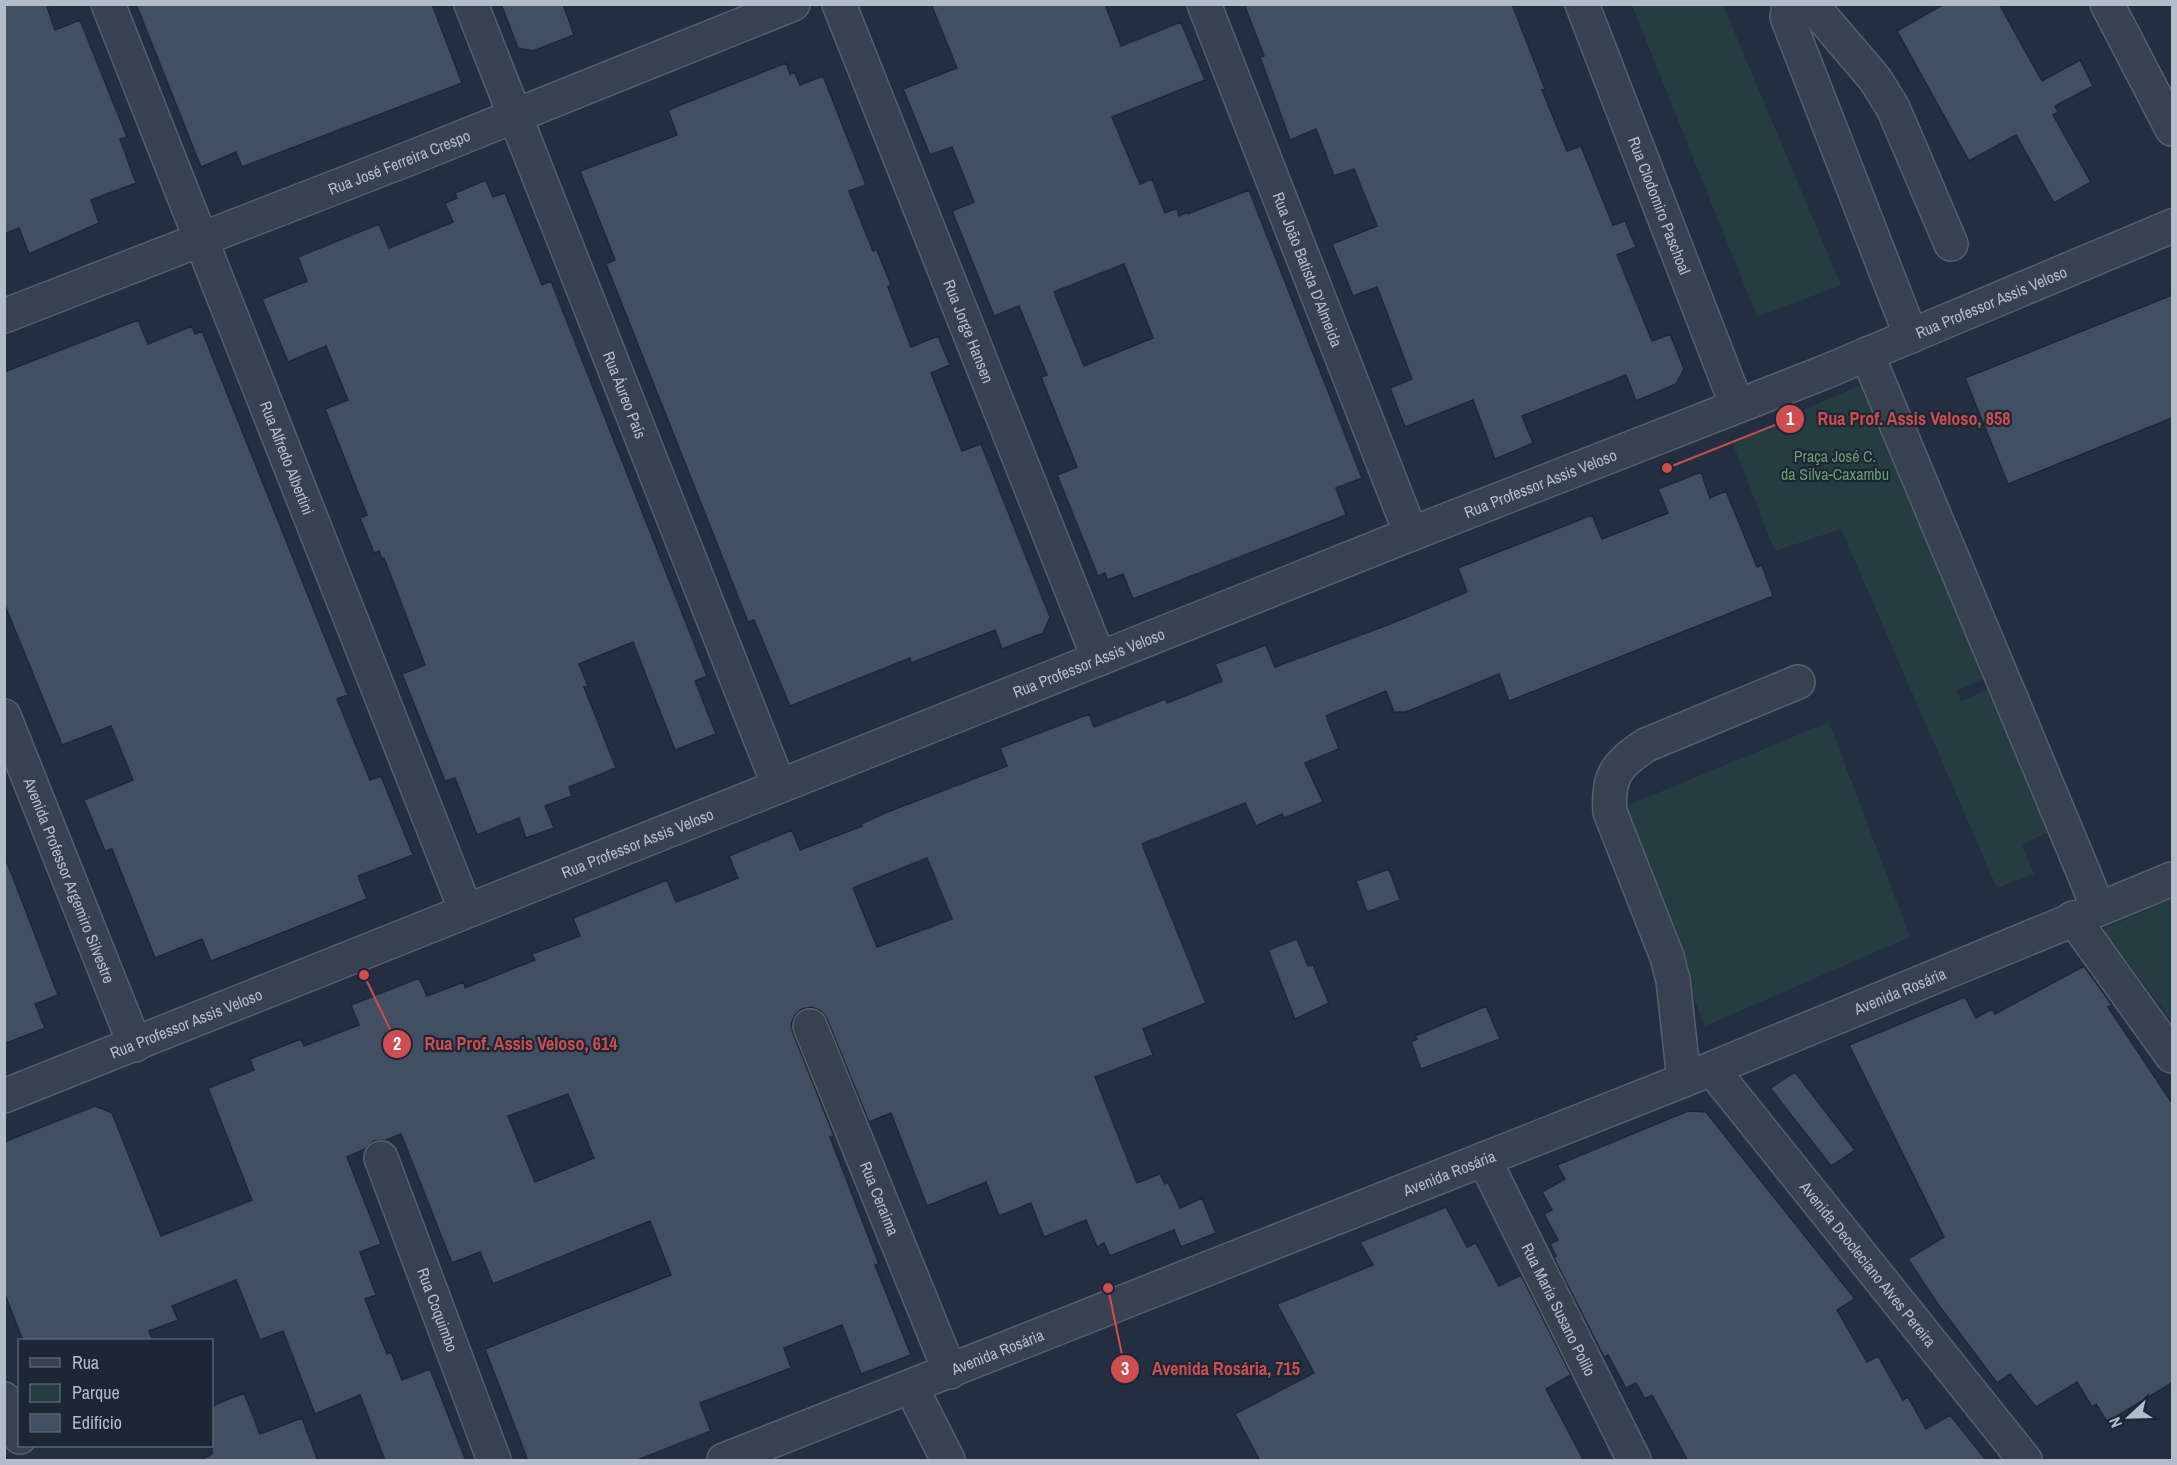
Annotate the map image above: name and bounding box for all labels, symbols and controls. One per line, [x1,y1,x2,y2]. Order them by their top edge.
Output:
street label: Rua José Ferreira Crespo [325,124,473,200]
street label: Rua Clodomiro Paschoal [1623,133,1696,278]
street label: Rua João Batista D'Almeida [1268,189,1348,351]
street label: Rua Professor Assis Veloso [1912,260,2070,344]
street label: Rua Jorge Hansen [938,276,999,386]
street label: Rua Áureo País [598,348,652,442]
street label: Rua Alfredo Albertini [255,398,320,518]
callout: Rua Prof. Assis Veloso, 858 [1775,401,2023,437]
text: 1 [1786,406,1795,431]
text: Rua Prof. Assis Veloso, 858 [1818,406,2010,431]
street label: Rua Professor Assis Veloso [1461,444,1620,523]
park label: Praça José C. da Silva-Caxambu [1781,445,1889,485]
street label: Rua Professor Assis Veloso [1009,622,1168,703]
street label: Avenida Professor Argemiro Silvestre [18,773,120,986]
street label: Rua Professor Assis Veloso [558,803,717,883]
street label: Avenida Rosária [1850,962,1950,1020]
street label: Rua Professor Assis Veloso [107,983,265,1064]
callout: Rua Prof. Assis Veloso, 614 [382,1026,629,1062]
text: 2 [393,1031,401,1056]
text: Rua Prof. Assis Veloso, 614 [425,1031,618,1056]
street label: Avenida Rosária [1399,1144,1499,1201]
street label: Rua Ceraima [855,1158,905,1239]
street label: Avenida Deocleciano Alves Pereira [1795,1176,1942,1352]
street label: Rua Maria Susano Polilo [1517,1239,1601,1380]
street label: Rua Coquimbo [412,1265,464,1355]
street label: Avenida Rosária [947,1323,1047,1380]
legend [18,1339,213,1447]
text: Rua [72,1350,99,1375]
callout: Avenida Rosária, 715 [1110,1351,1312,1387]
text: 3 [1121,1356,1129,1381]
text: Avenida Rosária, 715 [1152,1356,1300,1381]
text: Parque [72,1380,120,1405]
north arrow [2099,1387,2159,1447]
text: Edifício [72,1410,122,1435]
text: N [2103,1414,2127,1431]

